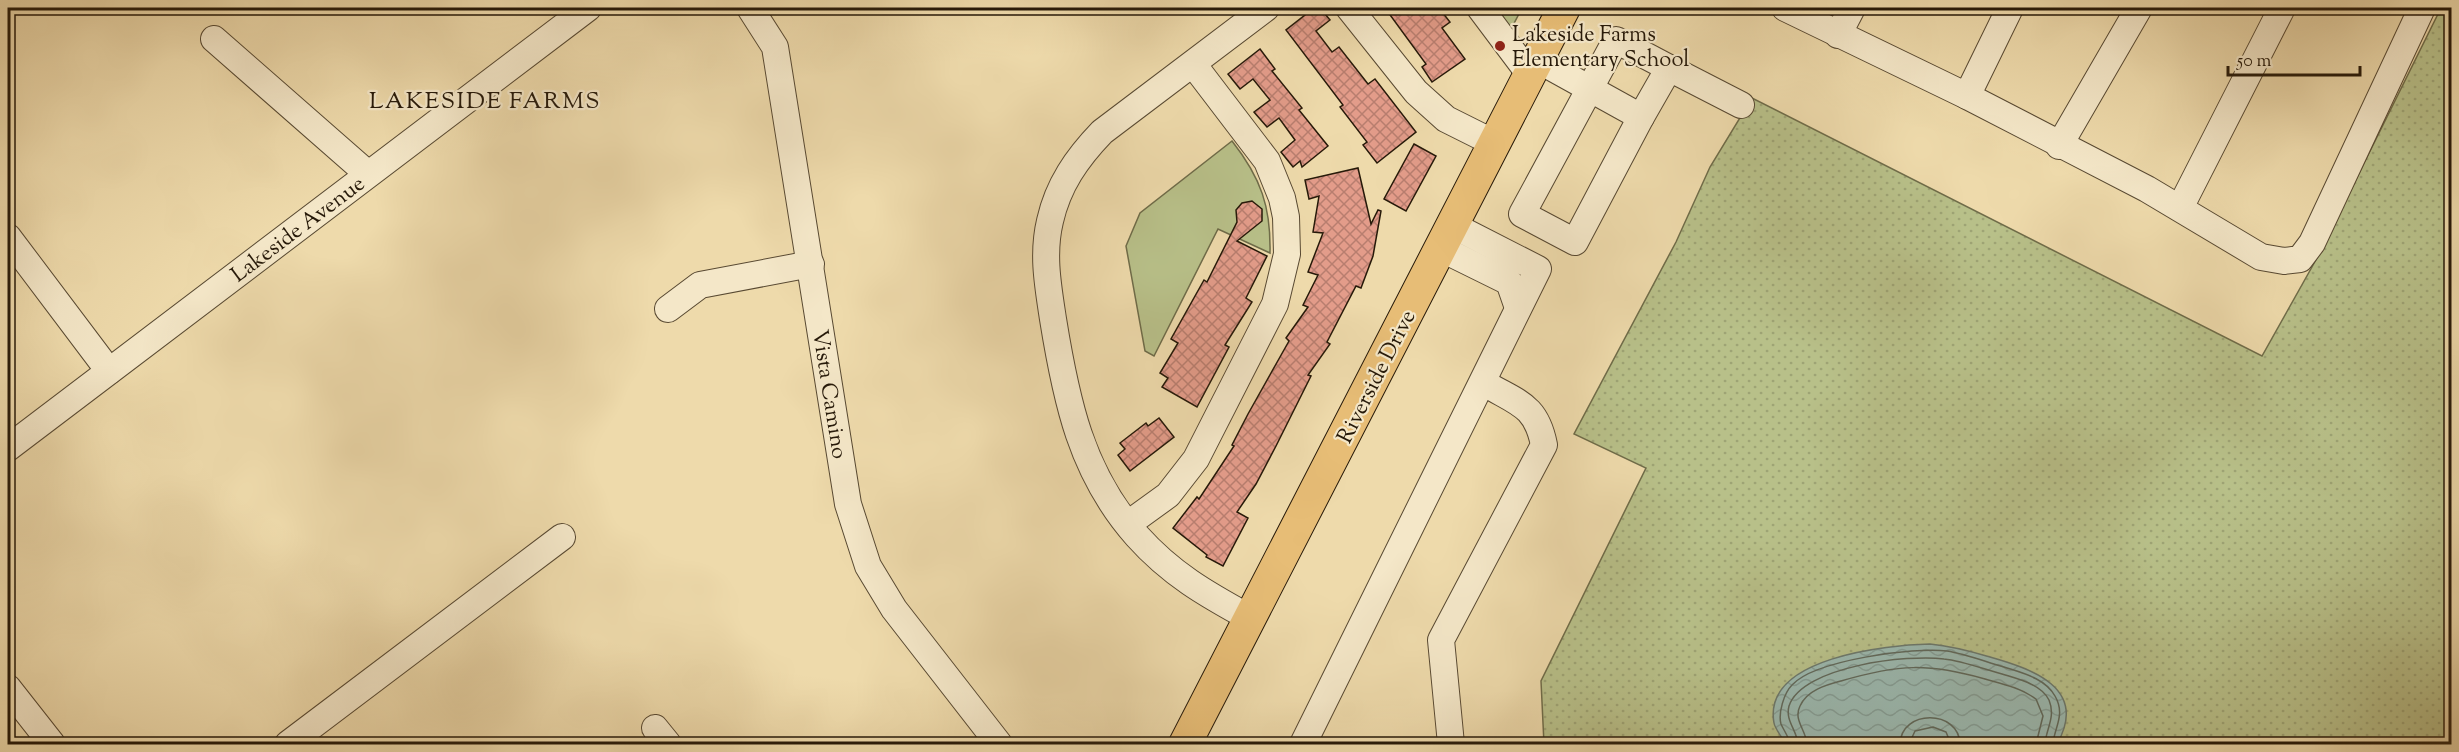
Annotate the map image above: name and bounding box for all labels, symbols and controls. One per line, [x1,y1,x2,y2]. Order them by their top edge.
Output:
place label: Lakeside Farms Elementary School [1512,20,1689,77]
marker: Lakeside Farms Elementary School [1493,39,1507,53]
scale bar [2228,39,2360,77]
text: 50 m [2236,49,2272,75]
district label: LAKESIDE FARMS [369,85,601,119]
street label: Lakeside Avenue [225,169,373,292]
street label: Riverside Drive [1330,305,1425,450]
street label: Vista Camino [802,328,854,461]

